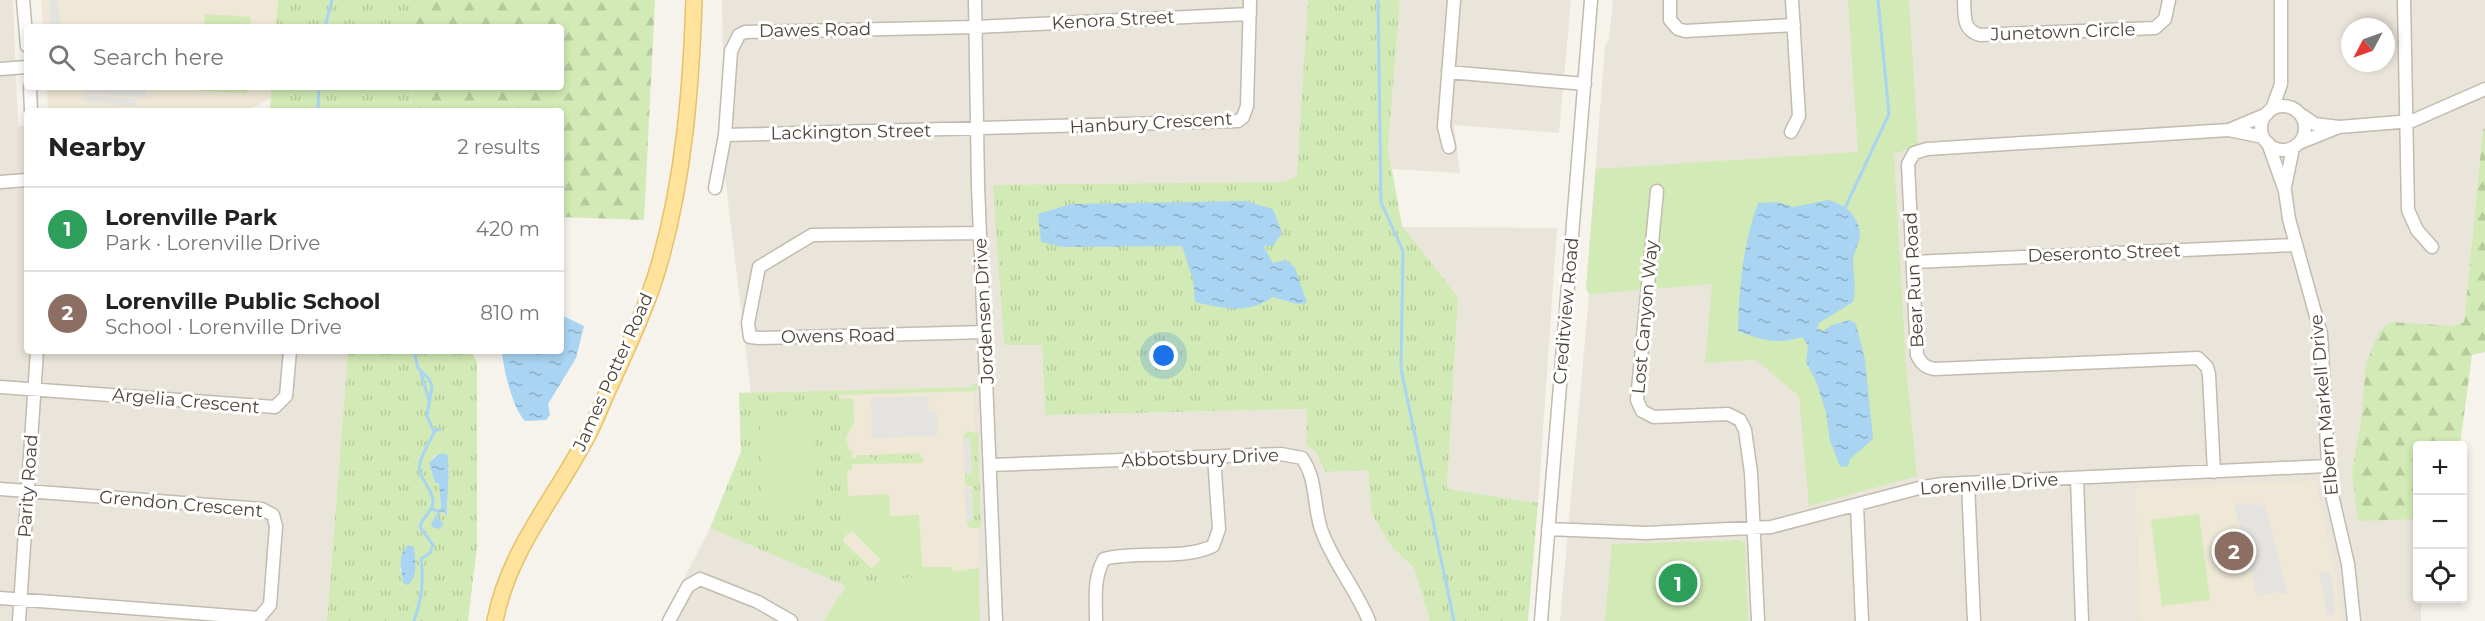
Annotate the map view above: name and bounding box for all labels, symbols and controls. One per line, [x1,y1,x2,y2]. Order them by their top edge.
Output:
street label: Kenora Street [1051,6,1175,34]
street label: Dawes Road [759,18,871,42]
street label: Junetown Circle [1989,18,2136,46]
north arrow [2341,18,2395,72]
search box [24,24,564,90]
icon: search [45,41,78,74]
text: Search here [93,44,224,71]
street label: Hanbury Crescent [1069,108,1233,138]
street label: Lackington Street [770,120,932,144]
text: Nearby [48,131,145,163]
text: 2 results [457,135,540,159]
text: Lorenville Park [105,204,277,231]
street label: Bear Run Road [1899,212,1929,348]
text: 1 [64,217,71,241]
text: 420 m [476,217,540,241]
text: Park · Lorenville Drive [105,231,320,255]
street label: Jordensen Drive [969,237,999,386]
street label: Creditview Road [1549,237,1583,385]
street label: Lost Canyon Way [1627,239,1663,395]
street label: Deseronto Street [2027,239,2181,267]
text: Lorenville Public School [105,288,380,315]
street label: James Potter Road [568,289,658,455]
text: 2 [62,301,73,325]
text: 810 m [480,301,540,325]
street label: Elbern Markell Drive [2305,313,2343,496]
text: School · Lorenville Drive [105,315,342,339]
street label: Owens Road [781,324,895,348]
your location [1149,341,1178,370]
street label: Argelia Crescent [111,384,261,418]
street label: Parity Road [13,434,43,538]
map controls [2413,441,2467,603]
button: + [2413,441,2467,495]
street label: Abbotsbury Drive [1121,444,1279,472]
street label: Lorenville Drive [1919,468,2059,500]
street label: Grendon Crescent [98,486,264,522]
button: − [2413,495,2467,549]
pin: 2 [2214,528,2254,574]
button: locate [2413,549,2467,603]
pin: 1 [1658,560,1698,606]

